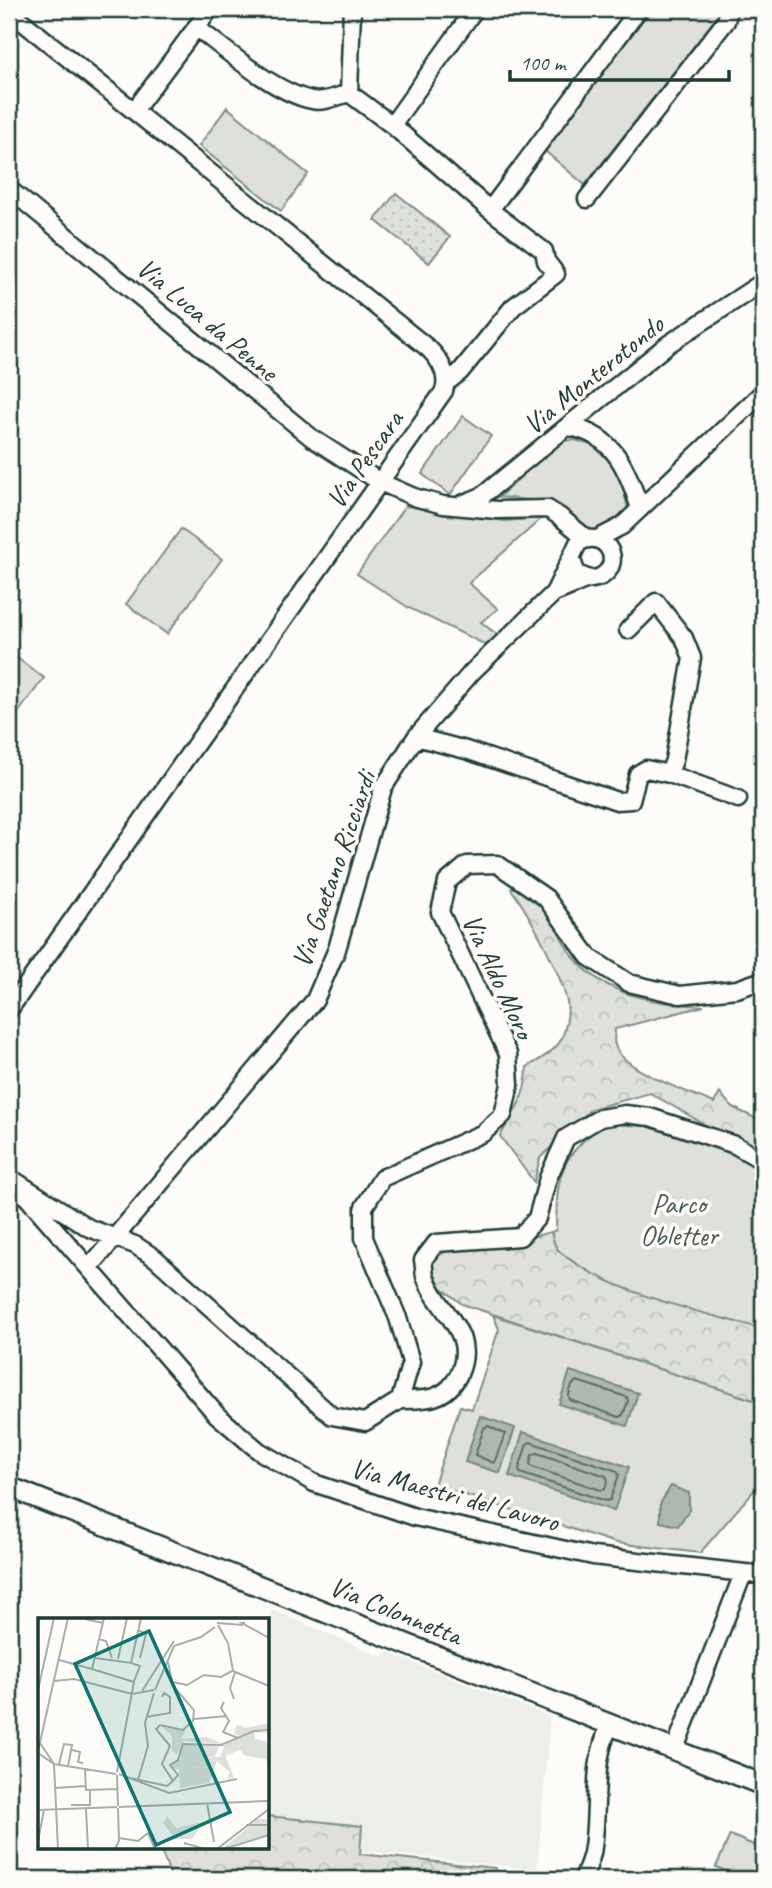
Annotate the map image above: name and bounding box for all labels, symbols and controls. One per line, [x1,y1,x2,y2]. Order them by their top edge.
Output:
scale bar [510,38,728,82]
text: 100 m [520,50,567,76]
street label: Via Luca da Penne [130,250,287,390]
street label: Via Monterotondo [516,306,672,442]
street label: Via Pescara [318,402,412,515]
street label: Via Gaetano Ricciardi [284,763,385,972]
street label: Via Aldo Moro [454,908,544,1047]
park label: Parco Obletter [640,1186,720,1253]
street label: Via Maestri del Lavoro [347,1450,565,1540]
street label: Via Colonnetta [325,1568,469,1654]
inset map [38,1618,270,1850]

